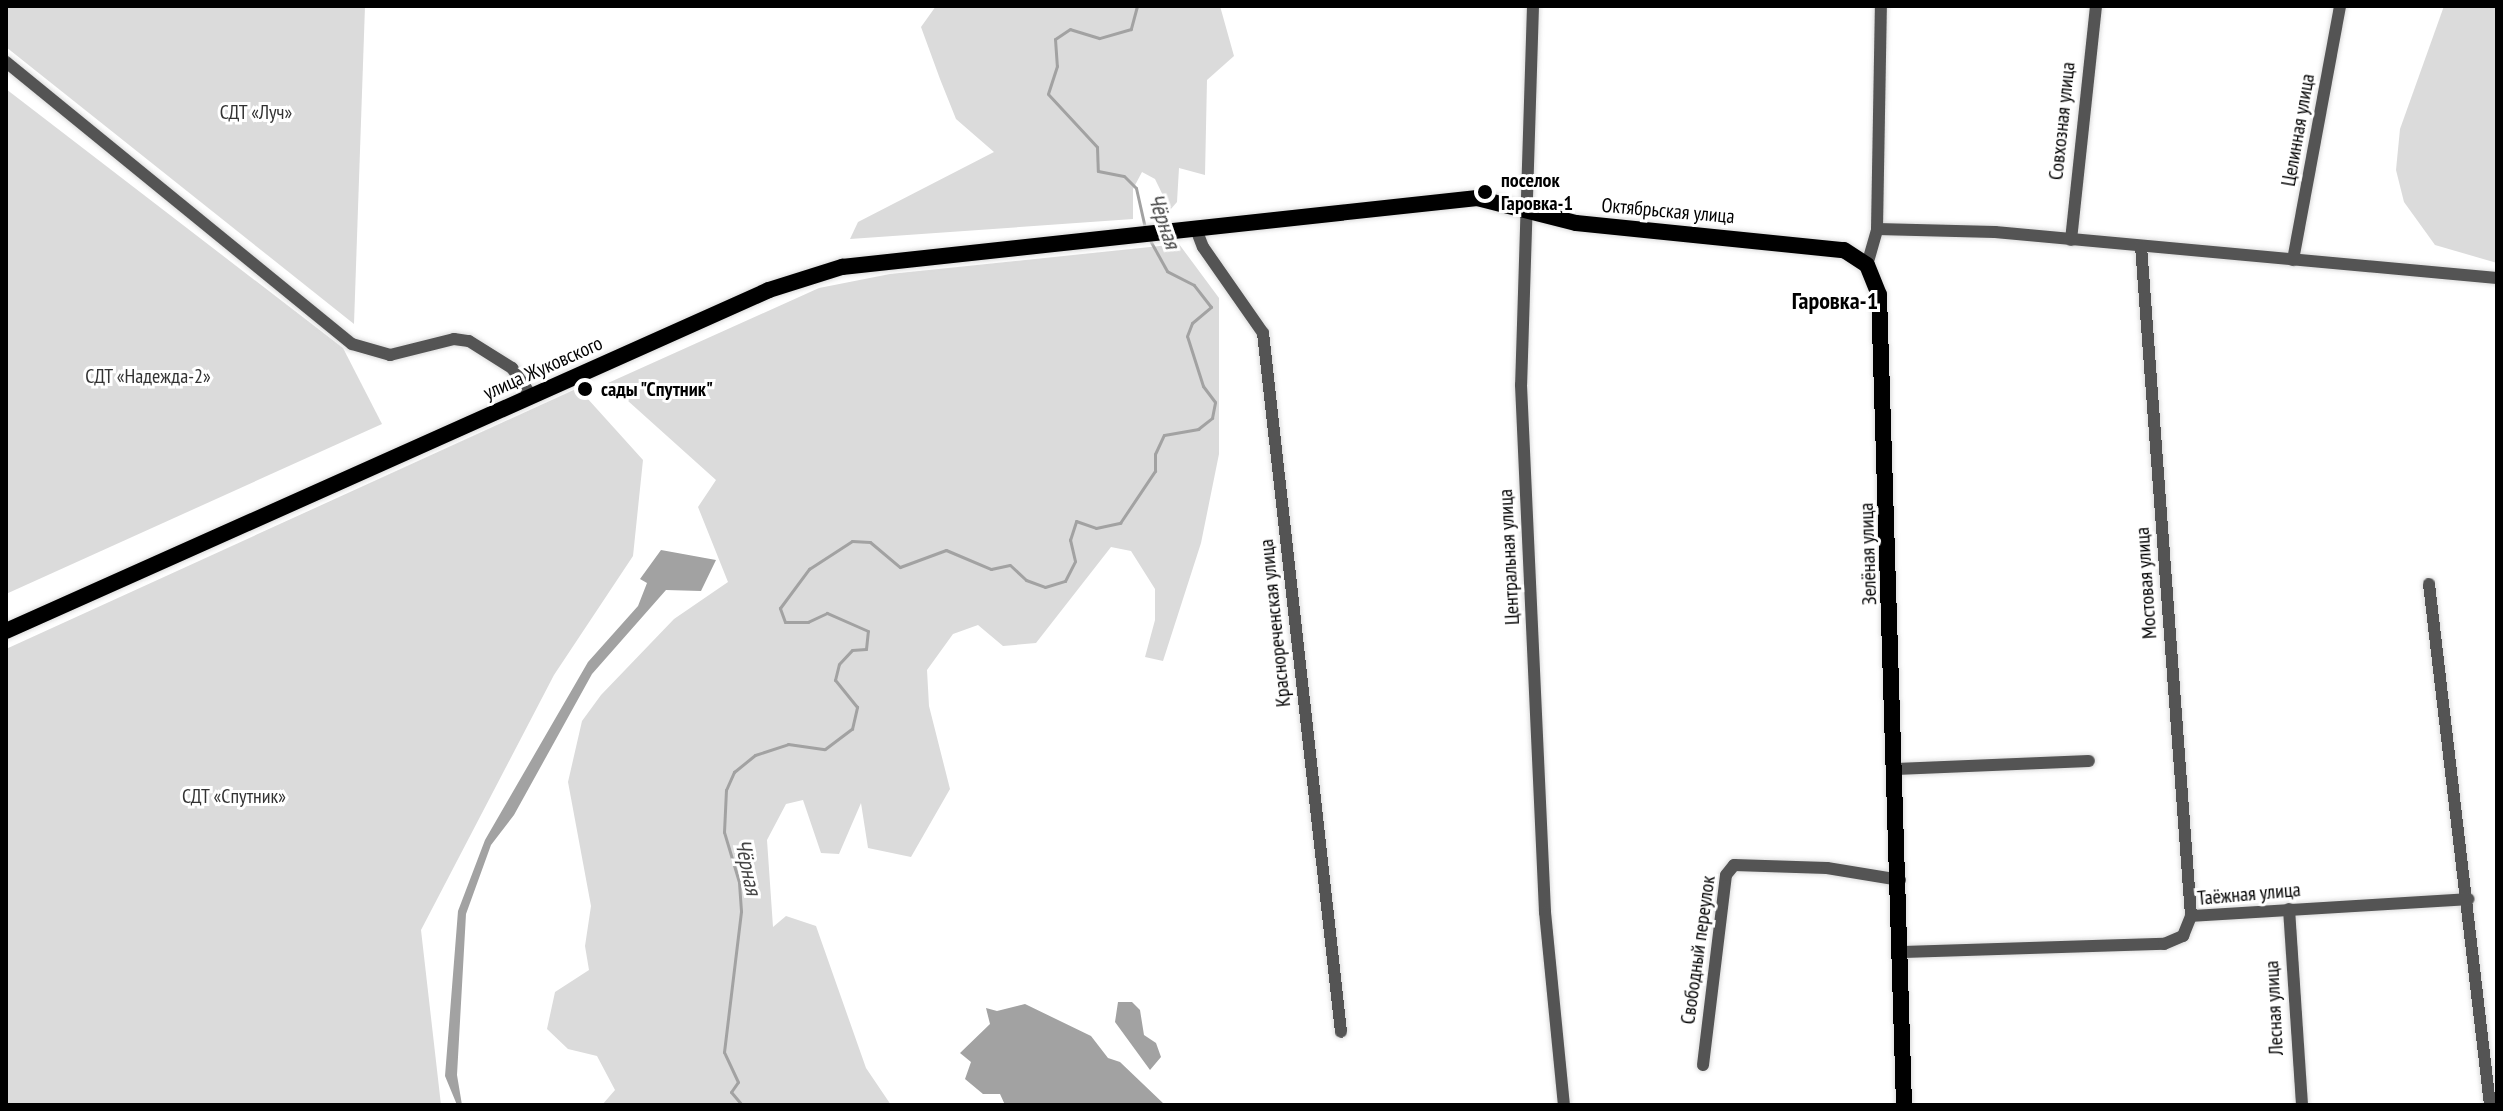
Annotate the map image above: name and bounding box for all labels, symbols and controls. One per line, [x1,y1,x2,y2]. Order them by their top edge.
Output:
street label: Совхозная улица [2044,61,2080,181]
street label: Целинная улица [2276,72,2320,188]
park label: СДТ «Луч» [219,100,293,124]
place label: поселок Гаровка-1 [1501,168,1573,215]
marker: поселок Гаровка-1 [1476,183,1494,201]
water label: Чёрная [1142,190,1186,252]
street label: Октябрьская улица [1600,193,1736,229]
district label: Гаровка-1 [1792,287,1878,315]
street label: улица Жуковского [480,331,606,405]
park label: СДТ «Надежда-2» [85,364,211,388]
place label: сады "Спутник" [601,377,714,401]
marker: сады "Спутник" [576,380,594,398]
street label: Центральная улица [1493,488,1525,626]
street label: Зелёная улица [1854,502,1882,606]
street label: Мостовая улица [2130,526,2162,640]
street label: Краснореченская улица [1254,538,1296,708]
park label: СДТ «Спутник» [182,784,286,808]
water label: Чёрная [729,837,767,897]
street label: Свободный переулок [1676,874,1720,1026]
street label: Таёжная улица [2196,878,2302,910]
street label: Лесная улица [2260,960,2288,1056]

